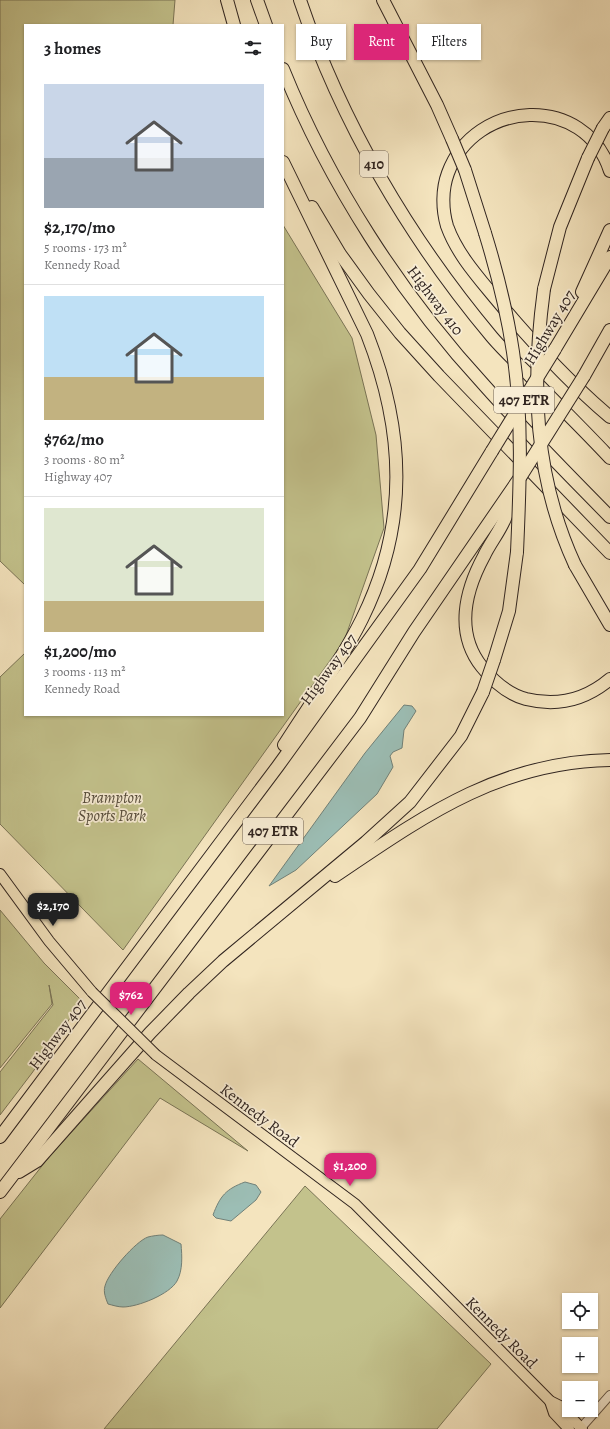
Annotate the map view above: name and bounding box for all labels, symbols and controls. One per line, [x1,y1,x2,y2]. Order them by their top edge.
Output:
chip: Buy [296,24,346,60]
chip: Rent [354,24,409,60]
chip: Filters [417,24,481,60]
text: 3 homes [44,37,101,60]
icon: filters [242,37,264,59]
icon: home [118,110,190,182]
road number: 410 [360,151,388,177]
text: $2,170/mo [44,216,115,239]
text: 5 rooms · 173 m² [44,239,127,256]
text: Kennedy Road [44,256,120,273]
street label: Highway 410 [402,261,469,340]
street label: Highway 407 [519,286,581,369]
icon: home [118,322,190,394]
road number: 407 ETR [494,387,554,413]
text: $762/mo [44,428,104,451]
text: 3 rooms · 80 m² [44,451,124,468]
text: Highway 407 [44,468,112,485]
icon: home [118,534,190,606]
street label: Highway 407 [295,629,362,710]
text: $1,200/mo [44,640,117,663]
text: 3 rooms · 113 m² [44,663,126,680]
text: Kennedy Road [44,680,120,697]
park label: Brampton Sports Park [78,787,146,827]
road number: 407 ETR [243,818,303,844]
pin: $2,170 [20,893,86,927]
text: $2,170 [37,897,69,914]
pin: $762 [107,982,155,1016]
text: $762 [119,986,143,1003]
street label: Highway 407 [24,994,92,1075]
street label: Kennedy Road [215,1079,304,1153]
pin: $1,200 [317,1153,383,1187]
text: $1,200 [333,1157,367,1174]
street label: Kennedy Road [460,1292,542,1374]
map controls [562,1293,598,1417]
button: locate [562,1293,598,1329]
button: + [562,1337,598,1373]
button: − [562,1381,598,1417]

